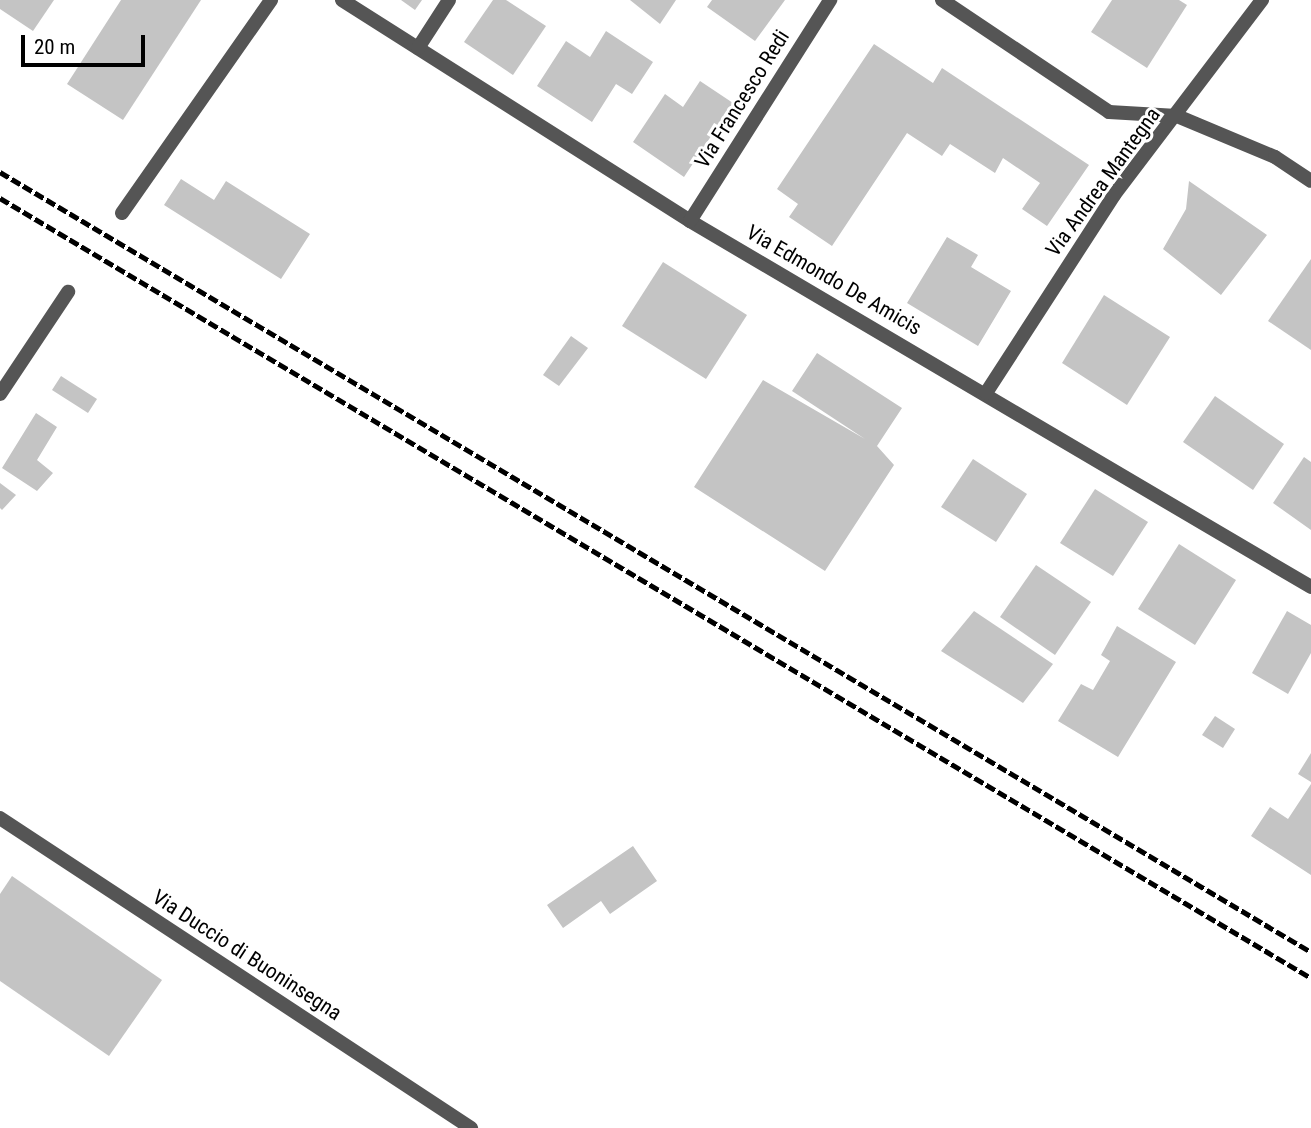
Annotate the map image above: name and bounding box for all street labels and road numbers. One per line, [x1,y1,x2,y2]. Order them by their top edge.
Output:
street label: Via Francesco Redi [689,25,795,173]
street label: Via Andrea Mantegna [1041,103,1165,261]
street label: Via Edmondo De Amicis [742,220,926,340]
street label: Via Duccio di Buoninsegna [148,884,346,1026]

